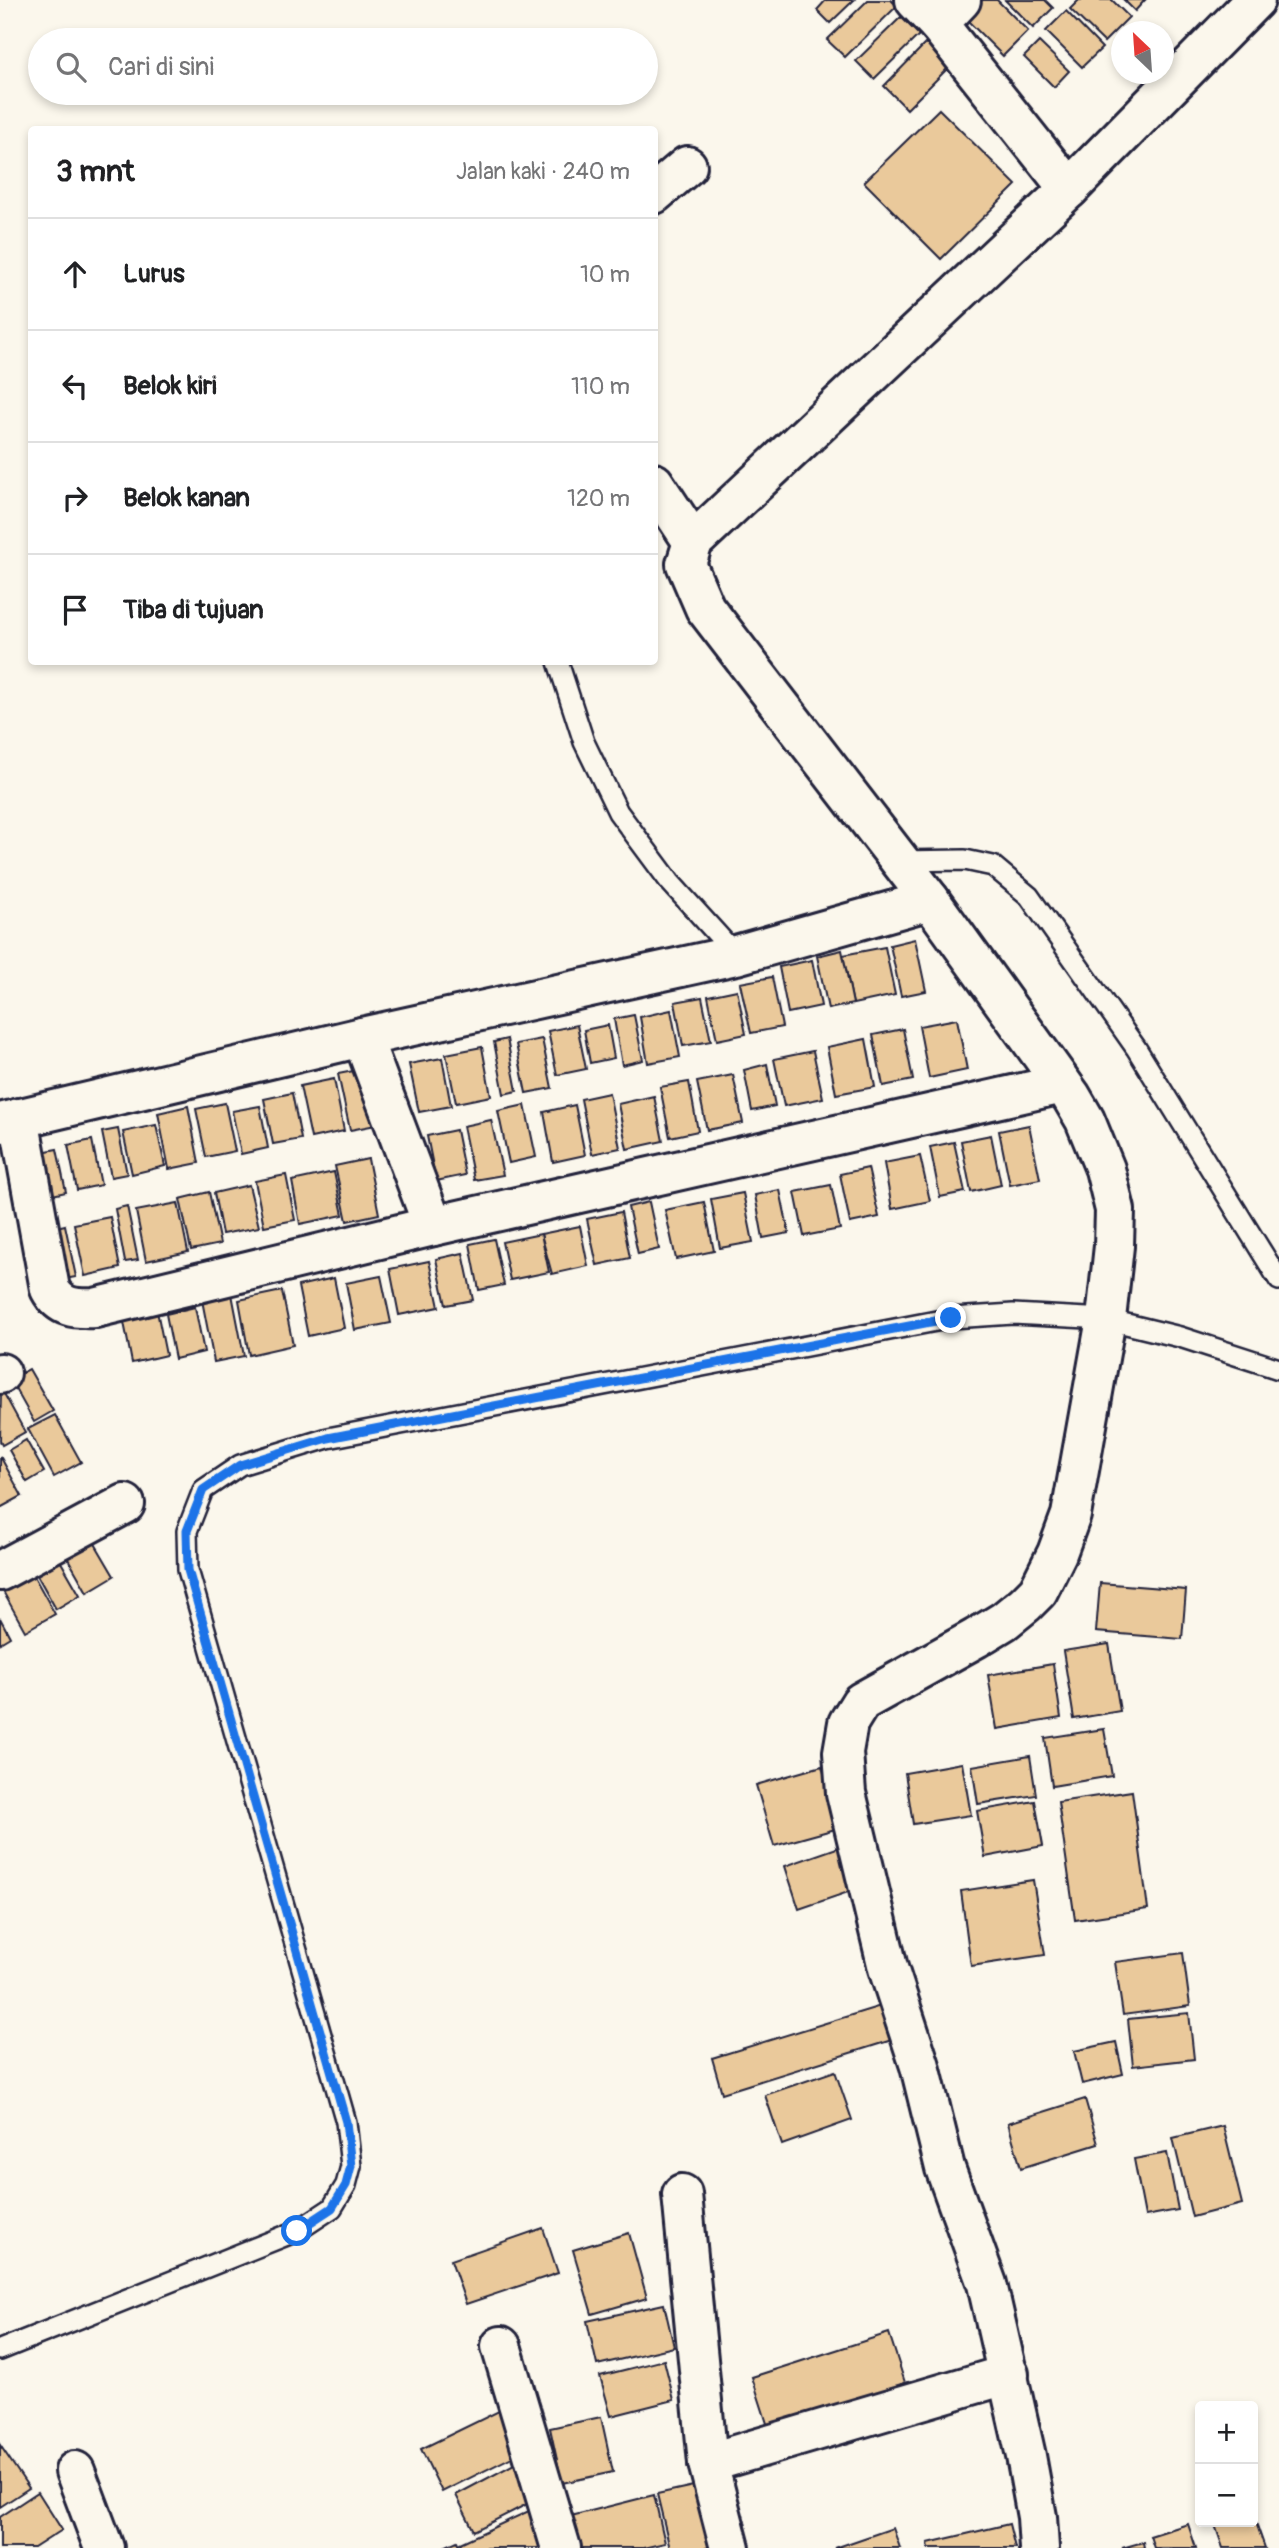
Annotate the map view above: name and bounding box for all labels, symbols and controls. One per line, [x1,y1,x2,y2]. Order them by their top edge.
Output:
north arrow [1111,21,1174,84]
search box [28,28,658,105]
icon: search [52,48,90,86]
text: Cari di sini [108,51,214,83]
text: 3 mnt [56,153,135,190]
text: Jalan kaki · 240 m [456,157,630,186]
icon: ahead [56,255,94,293]
text: Lurus [123,258,185,290]
text: 10 m [580,260,630,289]
icon: left [56,367,94,405]
text: Belok kiri [123,370,217,402]
text: 110 m [571,372,630,401]
icon: right [56,479,94,517]
text: Belok kanan [123,482,250,514]
text: 120 m [567,484,630,513]
icon: arrive [56,591,94,629]
text: Tiba di tujuan [123,594,264,626]
route end [935,1302,966,1333]
route start [281,2215,312,2246]
map controls [1195,2401,1258,2527]
button: + [1195,2401,1258,2464]
button: − [1195,2464,1258,2527]

